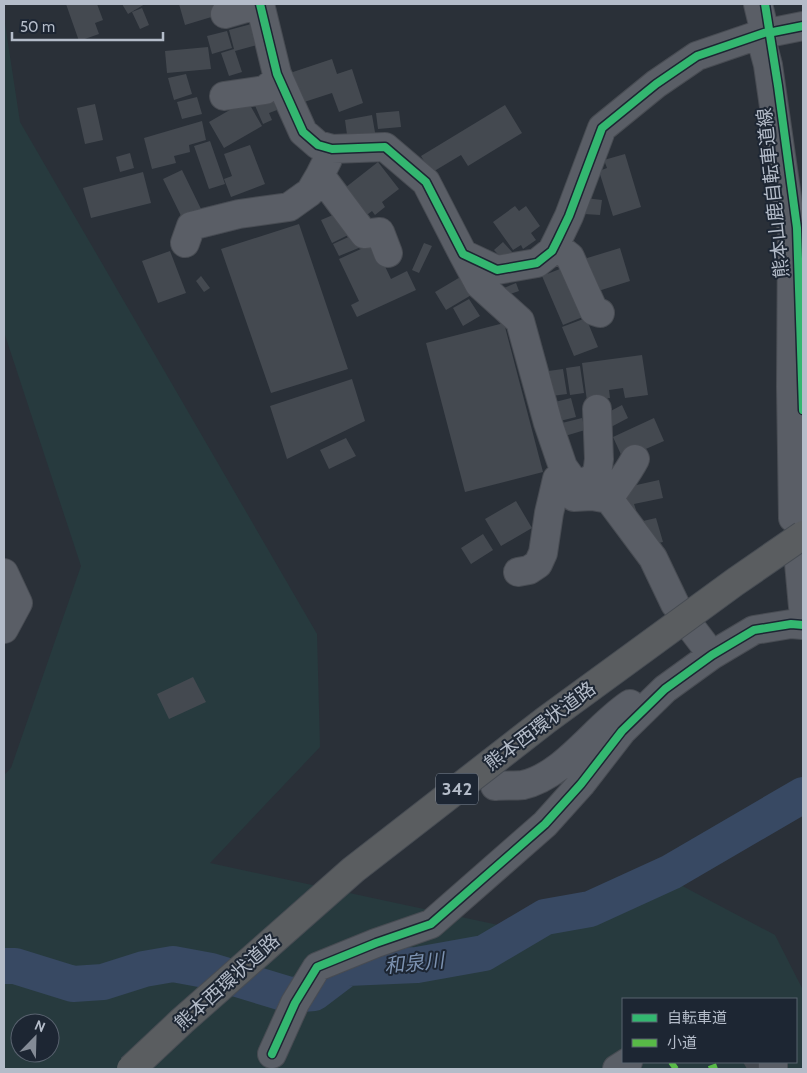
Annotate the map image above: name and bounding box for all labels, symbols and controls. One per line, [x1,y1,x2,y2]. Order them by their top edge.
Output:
scale bar [12,10,164,42]
text: 50 m [20,18,55,36]
street label: 熊本山鹿自転車道線 [753,107,793,279]
street label: 熊本西環状道路 [480,677,600,775]
road number: 342 [436,774,478,804]
street label: 熊本西環状道路 [170,929,284,1035]
water label: 和泉川 [383,948,447,978]
legend [622,998,797,1063]
text: 自転車道 [667,1009,727,1027]
north arrow [10,1013,60,1063]
text: N [32,1016,48,1036]
text: 小道 [667,1034,697,1052]

